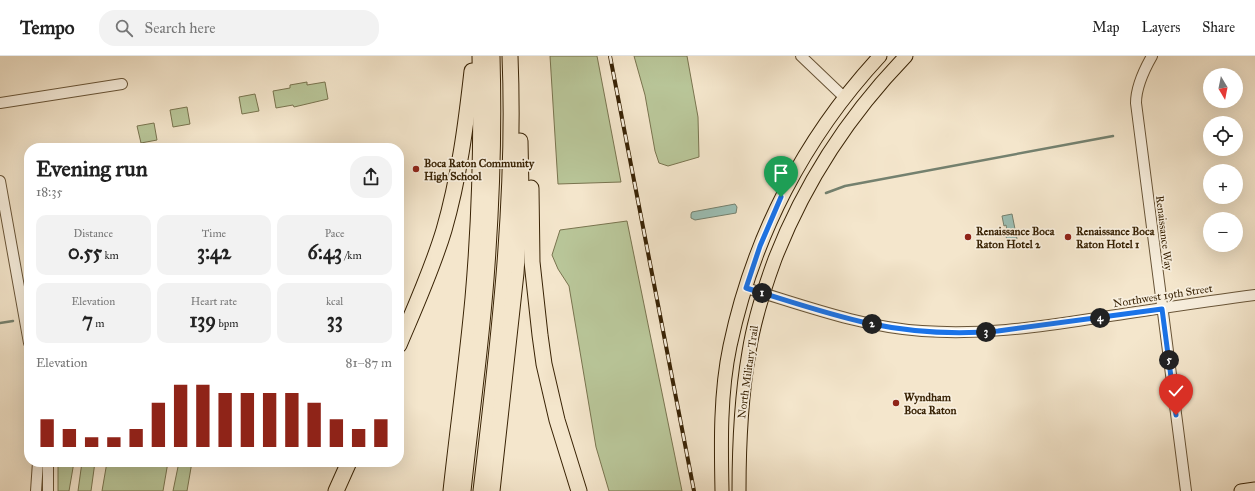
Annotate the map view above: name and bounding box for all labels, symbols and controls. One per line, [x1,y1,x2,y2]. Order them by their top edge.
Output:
search box [99,10,379,46]
text: Tempo [20,16,75,39]
icon: search [113,17,135,39]
text: Search here [145,19,216,37]
text: Map [1092,19,1120,36]
text: Layers [1142,19,1180,36]
text: Share [1202,19,1235,36]
north arrow [1203,68,1243,108]
map controls [1203,68,1243,252]
button: locate [1203,116,1243,156]
text: Evening run [36,155,148,182]
button: share [350,156,392,198]
pin [764,156,798,197]
place label: Boca Raton Community High School [424,157,535,183]
icon: arrive [770,162,792,184]
marker: Boca Raton Community High School [411,164,421,174]
button: + [1203,164,1243,204]
text: 18:35 [36,184,63,200]
street label: Renaissance Way [1153,195,1175,272]
button: − [1203,212,1243,252]
place label: Renaissance Boca Raton Hotel 2 [976,225,1055,251]
place label: Renaissance Boca Raton Hotel 1 [1076,225,1155,251]
text: Distance [74,227,113,240]
text: Time [202,227,226,240]
text: Pace [325,227,345,240]
marker: Renaissance Boca Raton Hotel 2 [963,232,973,242]
marker: Renaissance Boca Raton Hotel 1 [1063,232,1073,242]
text: 0.55 [68,240,102,264]
text: 3:42 [197,240,231,264]
text: 6:43 [308,240,342,264]
text: km [102,249,119,262]
text: /km [342,249,362,262]
street label: Northwest 19th Street [1112,282,1214,310]
pin: 1 [752,283,772,303]
text: 1 [760,286,764,299]
text: Elevation [71,295,115,308]
text: Heart rate [191,295,237,308]
text: kcal [326,295,343,308]
text: 7 [82,308,93,332]
text: 139 [189,308,216,332]
text: 33 [327,308,343,332]
pin: 4 [1090,308,1110,328]
text: 4 [1097,311,1103,324]
pin: 2 [862,314,882,334]
text: m [93,317,104,330]
text: bpm [216,317,239,330]
text: 2 [869,317,875,330]
pin: 3 [976,322,996,342]
street label: North Military Trail [735,325,761,419]
text: 3 [984,325,988,338]
pin: 5 [1159,350,1179,370]
text: 5 [1166,353,1172,366]
text: Elevation [36,355,88,371]
text: 81–87 m [346,355,392,371]
pin [1159,374,1193,415]
icon: check [1165,380,1187,402]
place label: Wyndham Boca Raton [904,391,956,417]
marker: Wyndham Boca Raton [891,398,901,408]

